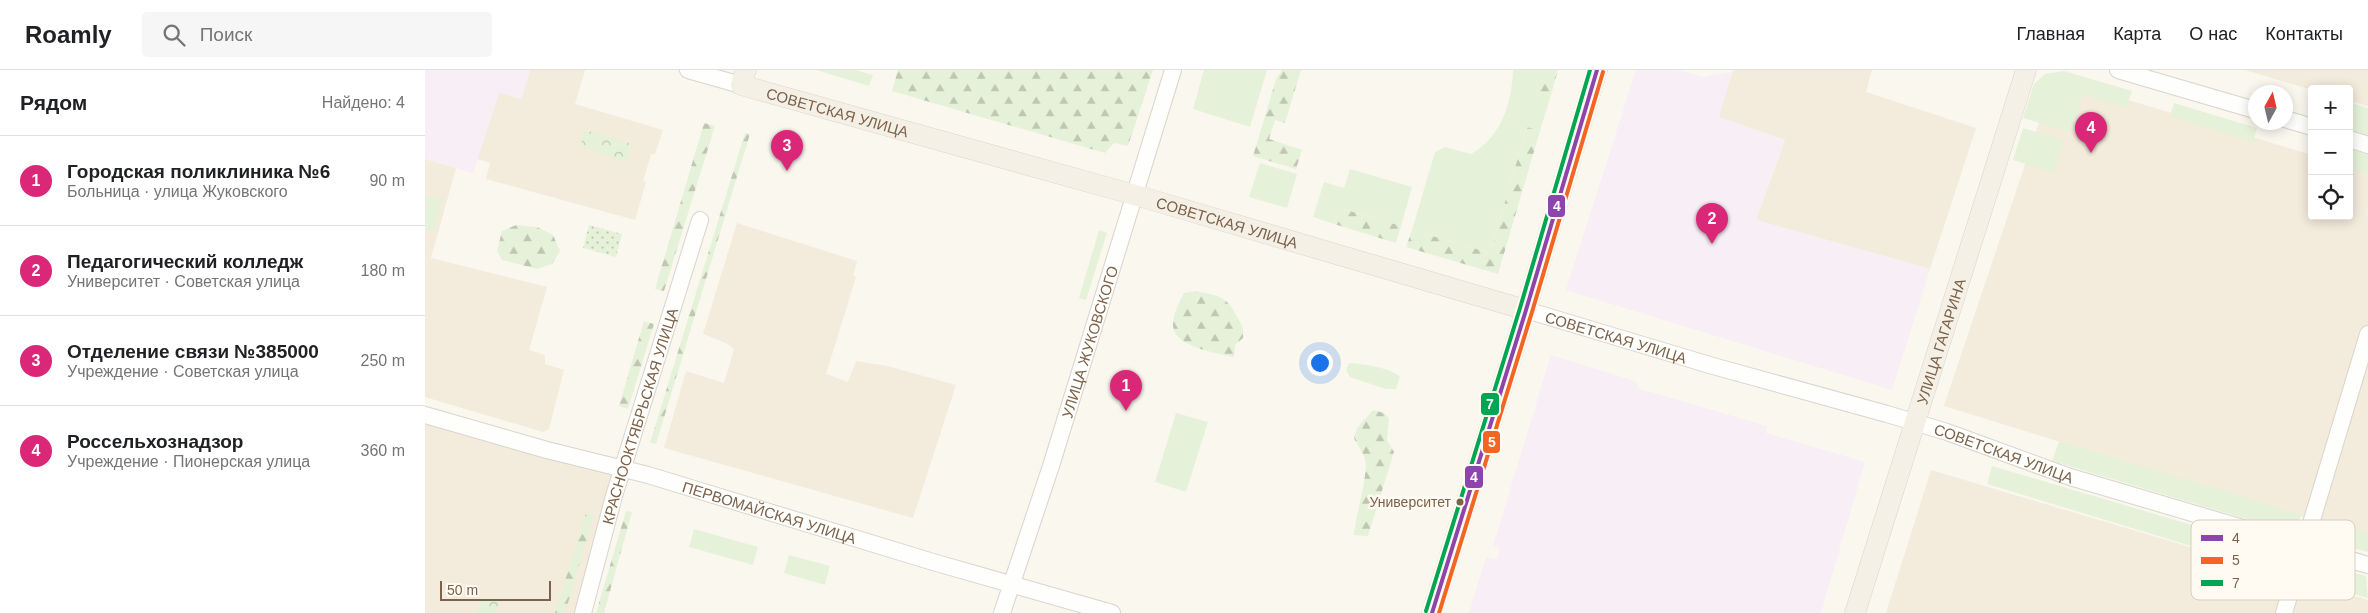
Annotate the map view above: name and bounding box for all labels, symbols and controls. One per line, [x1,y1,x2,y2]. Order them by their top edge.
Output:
search box [142,12,492,57]
text: Roamly [25,21,112,48]
icon: search [160,21,188,49]
text: Поиск [200,24,252,45]
text: Главная [2017,24,2085,44]
text: Карта [2113,24,2161,44]
text: О нас [2189,24,2237,44]
text: Контакты [2265,24,2343,44]
street label: СОВЕТСКАЯ УЛИЦА [765,84,910,140]
north arrow [2248,85,2293,130]
map controls [2308,85,2353,220]
button: + [2308,85,2353,130]
text: Рядом [20,91,87,114]
text: Найдено: 4 [322,94,405,111]
pin: 4 [2075,112,2107,153]
pin: 3 [771,130,803,171]
button: − [2308,130,2353,175]
text: Городская поликлиника №6 [67,161,330,182]
text: 1 [32,172,40,189]
text: 90 m [369,172,405,189]
button: locate [2308,175,2353,220]
text: Больница · улица Жуковского [67,183,288,200]
street label: СОВЕТСКАЯ УЛИЦА [1154,193,1300,251]
line badge: 4 [1547,194,1566,218]
text: 4 [1553,198,1561,214]
pin: 2 [1696,203,1728,244]
text: Педагогический колледж [67,251,303,272]
text: 2 [32,262,40,279]
text: 180 m [361,262,405,279]
street label: УЛИЦА ЖУКОВСКОГО [1058,263,1121,420]
text: Университет · Советская улица [67,273,300,290]
street label: УЛИЦА ГАГАРИНА [1913,276,1968,406]
street label: КРАСНООКТЯБРЬСКАЯ УЛИЦА [598,306,681,526]
street label: СОВЕТСКАЯ УЛИЦА [1543,308,1689,366]
text: Отделение связи №385000 [67,341,319,362]
your location [1307,350,1333,376]
text: 3 [32,352,40,369]
text: 250 m [361,352,405,369]
text: Учреждение · Советская улица [67,363,299,380]
pin: 1 [1110,370,1142,411]
line badge: 7 [1480,392,1500,416]
text: 7 [1486,396,1494,412]
street label: СОВЕТСКАЯ УЛИЦА [1932,420,2076,486]
line badge: 5 [1482,430,1501,454]
text: Россельхознадзор [67,431,243,452]
text: 5 [1488,434,1496,450]
text: 4 [32,442,40,459]
text: 360 m [361,442,405,459]
text: Учреждение · Пионерская улица [67,453,310,470]
line badge: 4 [1464,465,1484,489]
text: 4 [1470,469,1478,485]
street label: ПЕРВОМАЙСКАЯ УЛИЦА [681,478,858,547]
place label: Университет [1370,494,1452,510]
marker: Университет [1455,497,1465,507]
legend [2191,520,2355,600]
text: 4 [2232,530,2240,546]
text: 5 [2232,552,2240,568]
text: 7 [2232,575,2240,591]
scale bar [440,578,551,601]
text: 50 m [447,582,478,598]

